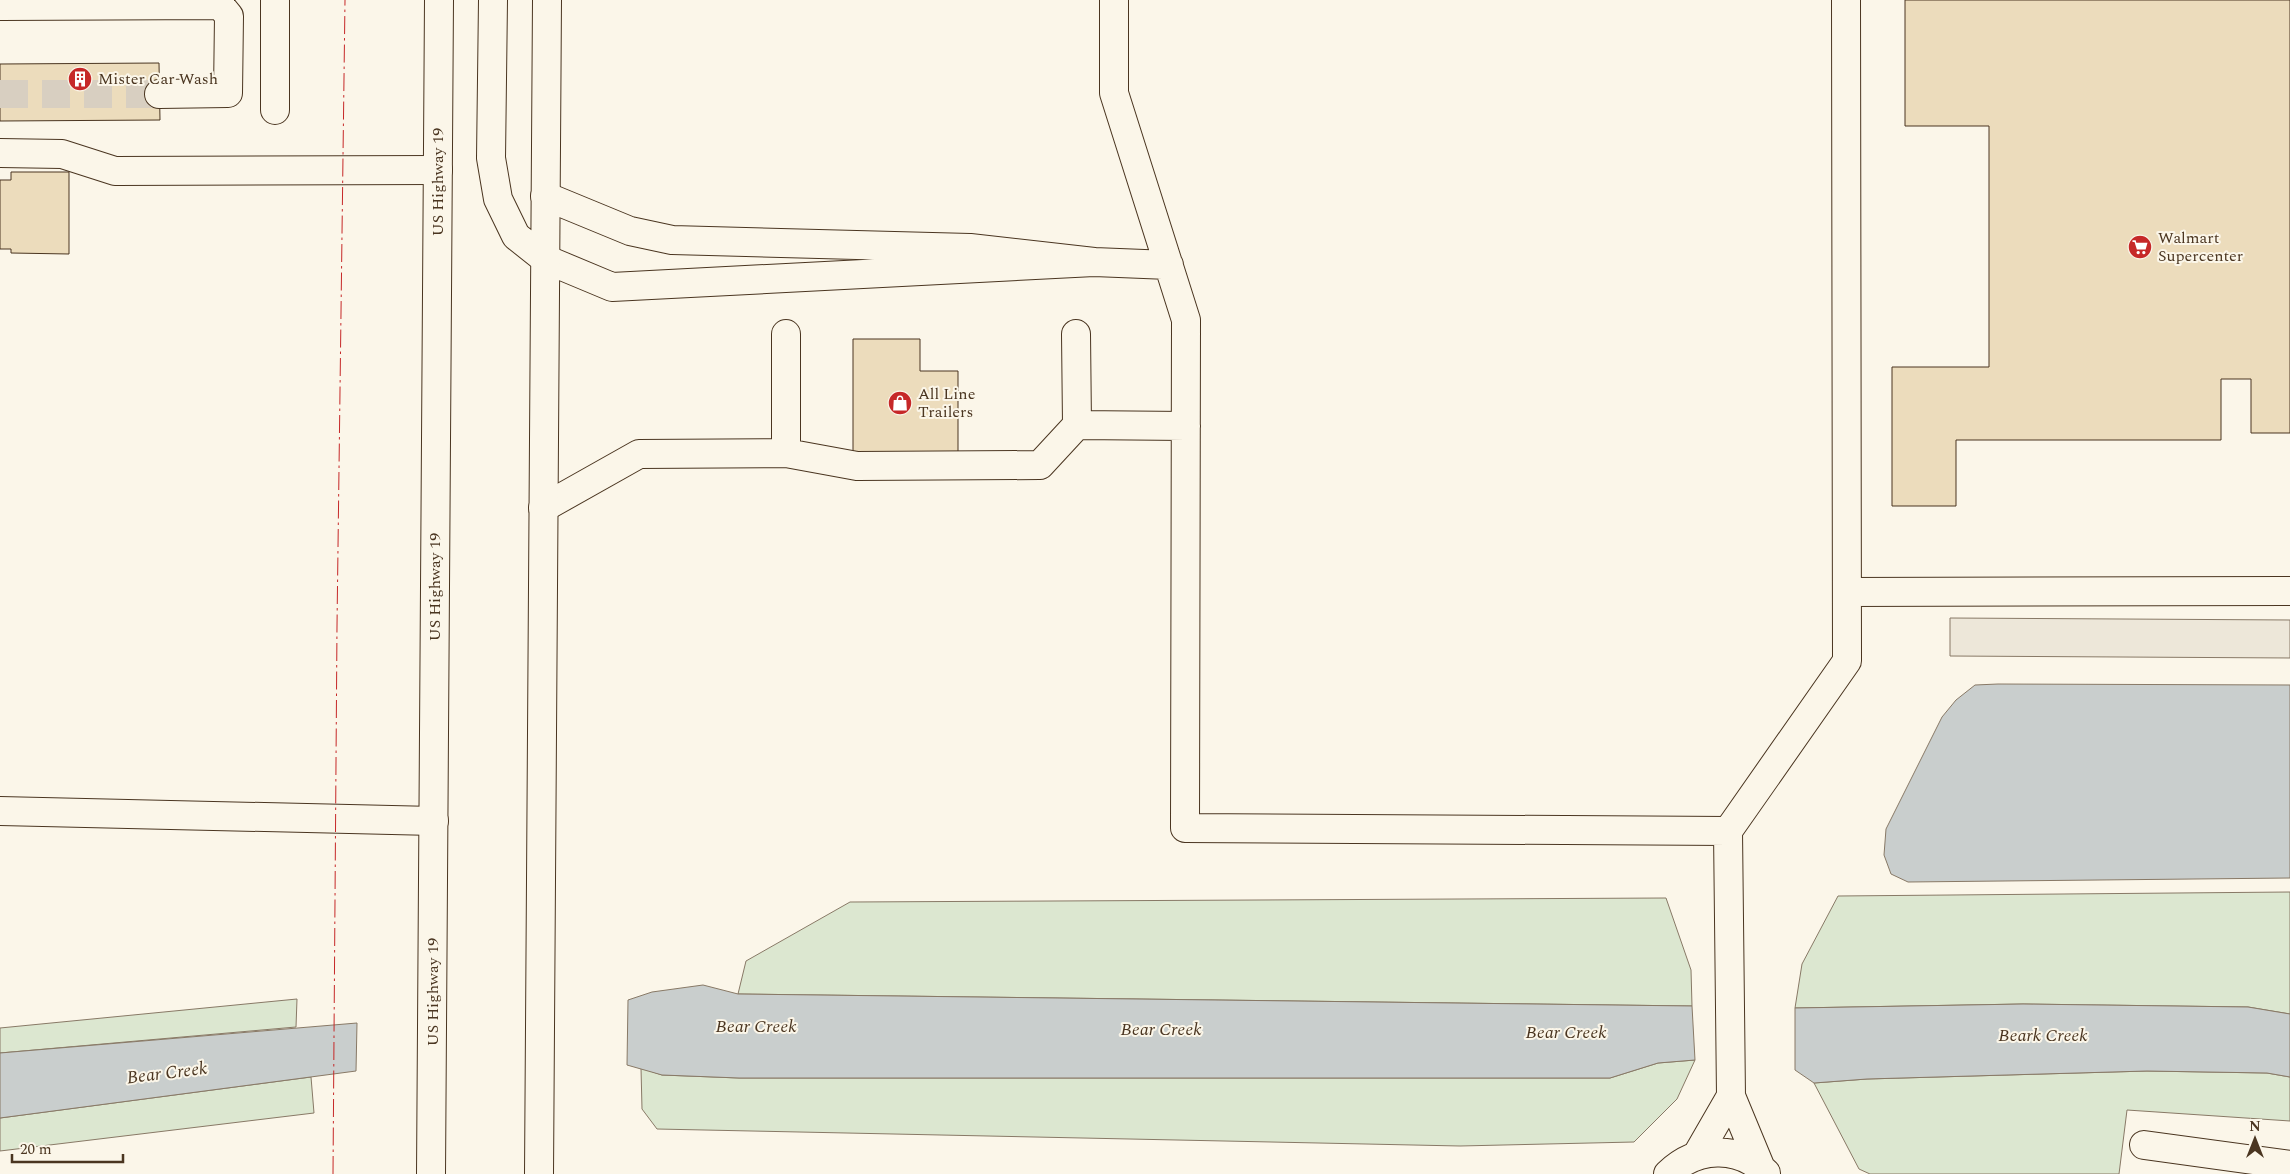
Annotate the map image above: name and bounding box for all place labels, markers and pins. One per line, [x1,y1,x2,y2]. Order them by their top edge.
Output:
building icon: Mister Car Wash [67,66,93,92]
place label: Mister Car Wash [98,67,218,91]
place label: Walmart Supercenter [2158,226,2243,268]
supermarket icon: Walmart Supercenter [2127,234,2153,260]
place label: All Line Trailers [918,382,975,424]
shop icon: All Line Trailers [887,390,913,416]

